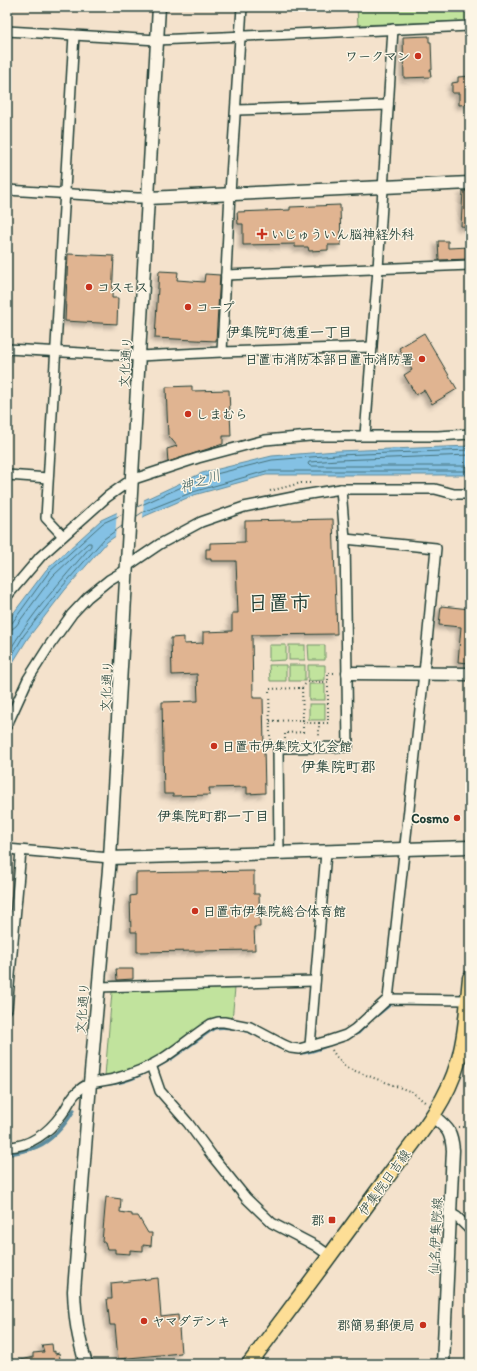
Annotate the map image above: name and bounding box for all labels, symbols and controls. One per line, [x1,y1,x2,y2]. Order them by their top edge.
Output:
place label: ワークマン [345,49,410,64]
marker: ワークマン [413,51,423,61]
place label: いじゅういん脳神経外科 [271,227,415,242]
marker: いじゅういん脳神経外科 [256,228,268,240]
place label: コスモス [97,280,148,295]
marker: コスモス [84,282,94,292]
place label: コープ [196,300,234,315]
marker: コープ [183,302,193,312]
district label: 伊集院町徳重一丁目 [226,324,352,341]
street label: 文化通り [116,336,135,389]
place label: 日置市消防本部日置市消防署 [245,352,414,367]
marker: 日置市消防本部日置市消防署 [417,354,427,364]
place label: しまむら [196,407,248,422]
marker: しまむら [183,409,193,419]
water label: 神之川 [178,467,223,496]
district label: 日置市 [248,590,311,615]
street label: 文化通り [98,660,115,712]
place label: 日置市伊集院文化会館 [222,739,352,754]
marker: 日置市伊集院文化会館 [209,741,219,751]
district label: 伊集院町郡 [300,758,376,776]
district label: 伊集院町郡一丁目 [157,808,269,825]
place label: Cosmo [411,811,449,826]
marker: Cosmo [452,813,462,823]
place label: 日置市伊集院総合体育館 [203,904,346,919]
marker: 日置市伊集院総合体育館 [190,906,200,916]
street label: 文化通り [73,981,92,1035]
street label: 伊集院日吉線 [355,1146,414,1218]
street label: 仙名伊集院線 [426,1196,445,1275]
place label: 郡 [311,1213,324,1228]
marker: 郡 [327,1215,337,1225]
place label: ヤマダデンキ [152,1314,230,1329]
marker: ヤマダデンキ [139,1316,149,1326]
place label: 郡簡易郵便局 [337,1318,415,1333]
marker: 郡簡易郵便局 [418,1320,428,1330]

